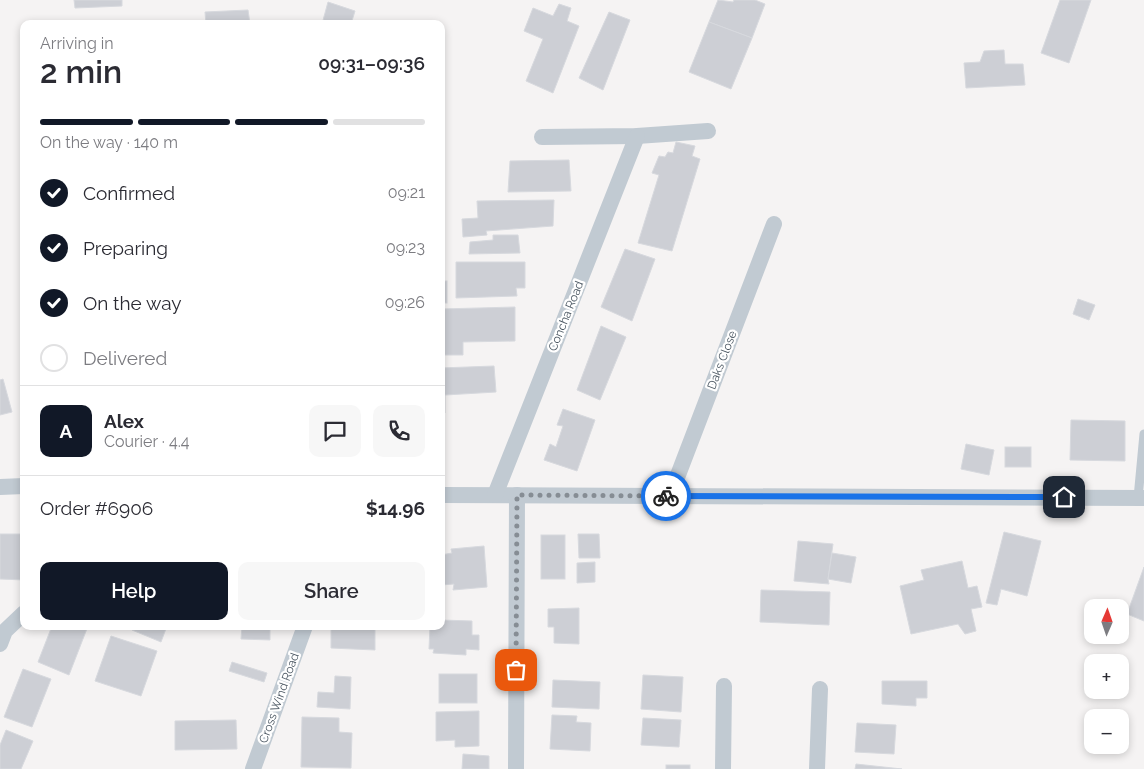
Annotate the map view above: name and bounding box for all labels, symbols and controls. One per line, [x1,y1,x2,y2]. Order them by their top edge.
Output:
text: Arriving in [40,34,114,53]
text: 09:31–09:36 [318,52,425,74]
text: 2 min [40,53,122,90]
text: On the way · 140 m [40,133,178,152]
icon: check [40,179,68,207]
text: Confirmed [83,182,175,204]
text: 09:21 [388,183,425,202]
icon: check [40,234,68,262]
text: Preparing [83,237,168,259]
text: 09:23 [386,238,425,257]
street label: Concha Road [546,279,586,353]
icon: check [40,289,68,317]
text: On the way [83,292,182,314]
text: 09:26 [385,293,425,312]
street label: Daks Close [704,329,740,391]
text: Delivered [83,347,167,369]
button: chat [309,405,361,457]
button: phone [373,405,425,457]
text: Alex [104,410,144,432]
text: A [60,420,72,442]
text: Courier · 4.4 [104,432,189,451]
courier [641,471,691,521]
pin [1043,476,1085,518]
icon: bike [652,482,680,510]
icon: home [1050,483,1078,511]
text: Order #6906 [40,497,153,519]
text: $14.96 [366,497,425,519]
button: Help [40,562,228,620]
button: Share [238,562,425,620]
north arrow [1084,599,1129,644]
map controls [1084,599,1129,754]
pin [495,649,537,691]
street label: Cross Wind Road [256,651,302,745]
button: + [1084,654,1129,699]
icon: bag [502,656,530,684]
button: − [1084,709,1129,754]

